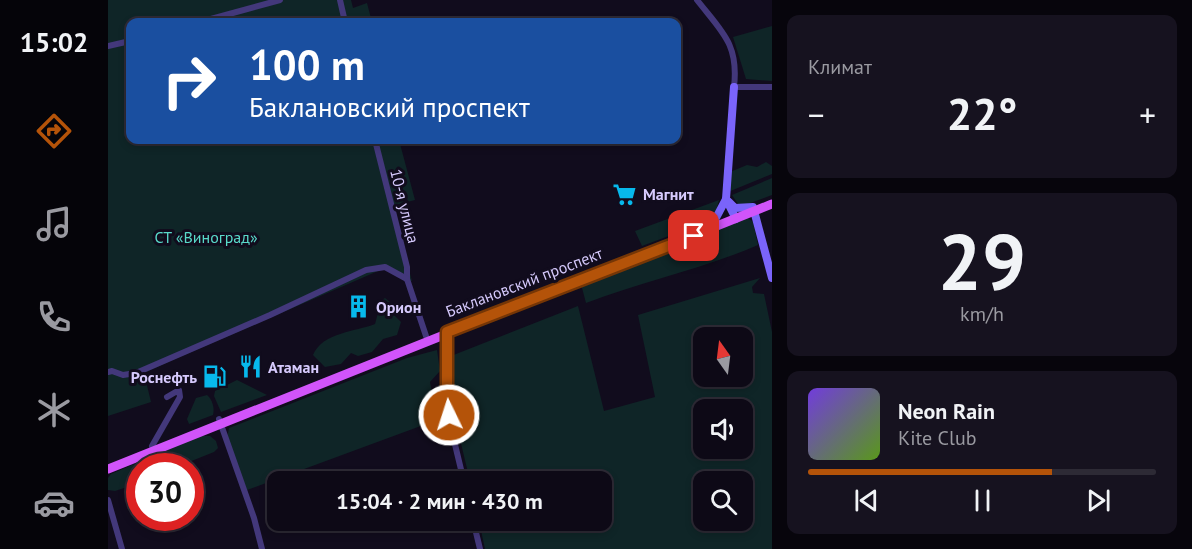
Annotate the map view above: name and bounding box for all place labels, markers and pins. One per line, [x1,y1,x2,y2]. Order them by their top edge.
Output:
supermarket icon: Магнит [612,181,638,207]
place label: Магнит [643,184,694,204]
pin [668,210,719,261]
building icon: Орион [345,294,371,320]
place label: Орион [376,297,421,317]
restaurant icon: Атаман [237,354,263,380]
place label: Атаман [268,357,319,377]
fuel station icon: Роснефть [202,364,228,390]
place label: Роснефть [131,367,197,387]

